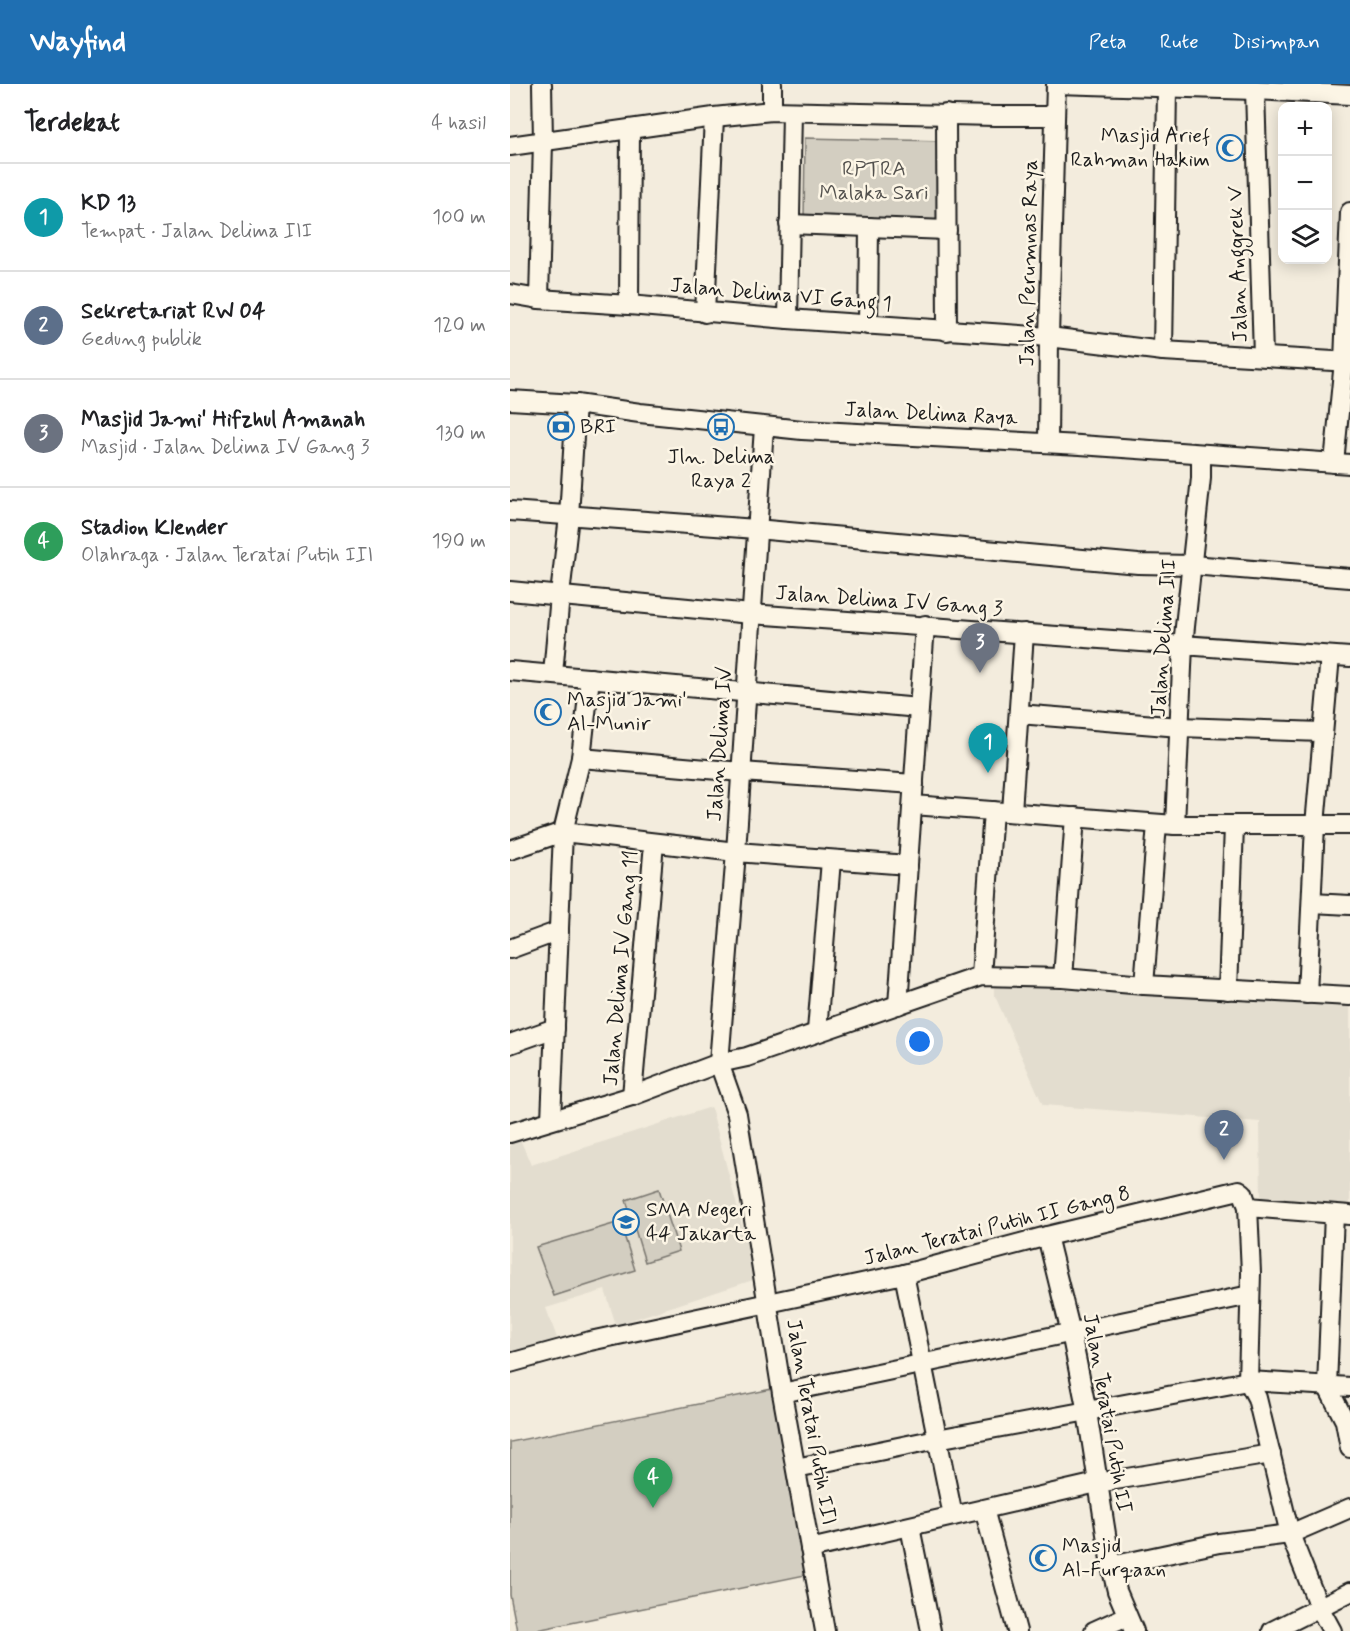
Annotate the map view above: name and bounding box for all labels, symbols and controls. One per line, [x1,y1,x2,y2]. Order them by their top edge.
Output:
text: Wayfind [30,24,126,61]
text: Peta [1089,28,1127,56]
text: Rute [1160,28,1199,56]
text: Disimpan [1232,28,1320,56]
map controls [1278,102,1332,264]
button: + [1278,102,1332,156]
text: Terdekat [24,106,120,140]
text: 4 hasil [431,110,486,137]
place label: Masjid Arief Rahman Hakim [1071,122,1210,174]
mosque icon: Masjid Arief Rahman Hakim [1215,133,1245,163]
park label: RPTRA Malaka Sari [819,155,929,207]
button: − [1278,156,1332,210]
street label: Jalan Perumnas Raya [1013,159,1045,367]
street label: Jalan Anggrek V [1221,185,1257,343]
text: KD 13 [81,190,136,218]
text: 1 [39,204,48,231]
text: 100 m [432,204,486,231]
button: layers [1278,210,1332,264]
text: Tempat · Jalan Delima III [81,218,312,245]
street label: Jalan Delima VI Gang 1 [669,271,893,321]
text: Sekretariat RW 04 [81,298,265,326]
text: 2 [39,312,48,339]
text: 120 m [433,312,486,339]
text: Gedung publik [81,326,202,353]
street label: Jalan Delima Raya [844,395,1019,433]
text: Masjid Jami' Hifzhul Amanah [81,406,365,434]
bank icon: BRI [546,412,576,442]
bus stop icon: Jln. Delima Raya 2 [706,412,736,442]
place label: BRI [580,413,616,441]
text: 3 [39,420,48,447]
text: 130 m [435,420,486,447]
text: Masjid · Jalan Delima IV Gang 3 [81,434,369,461]
place label: Jln. Delima Raya 2 [667,443,775,495]
text: Stadion Klender [81,514,227,542]
text: 4 [38,528,49,555]
text: 190 m [432,528,486,555]
text: Olahraga · Jalan Teratai Putih III [81,542,373,569]
street label: Jalan Delima III [1144,558,1184,718]
street label: Jalan Delima IV Gang 3 [774,579,1004,623]
pin: 3 [960,624,1000,673]
street label: Jalan Delima IV [701,665,739,822]
place label: Masjid Jami' Al-Munir [567,686,687,738]
mosque icon: Masjid Jami' Al-Munir [533,697,563,727]
pin: 1 [968,724,1008,773]
street label: Jalan Delima IV Gang 11 [597,849,645,1087]
your location [905,1027,934,1056]
pin: 2 [1204,1110,1244,1160]
street label: Jalan Teratai Putih II Gang 8 [861,1179,1133,1274]
place label: SMA Negeri 44 Jakarta [646,1196,756,1248]
school or university icon: SMA Negeri 44 Jakarta [611,1207,641,1237]
street label: Jalan Teratai Putih II [1076,1311,1138,1515]
street label: Jalan Teratai Putih III [779,1317,843,1527]
pin: 4 [634,1458,672,1508]
place label: Masjid Al-Furqaan [1062,1532,1166,1584]
mosque icon: Masjid Al-Furqaan [1028,1543,1058,1573]

